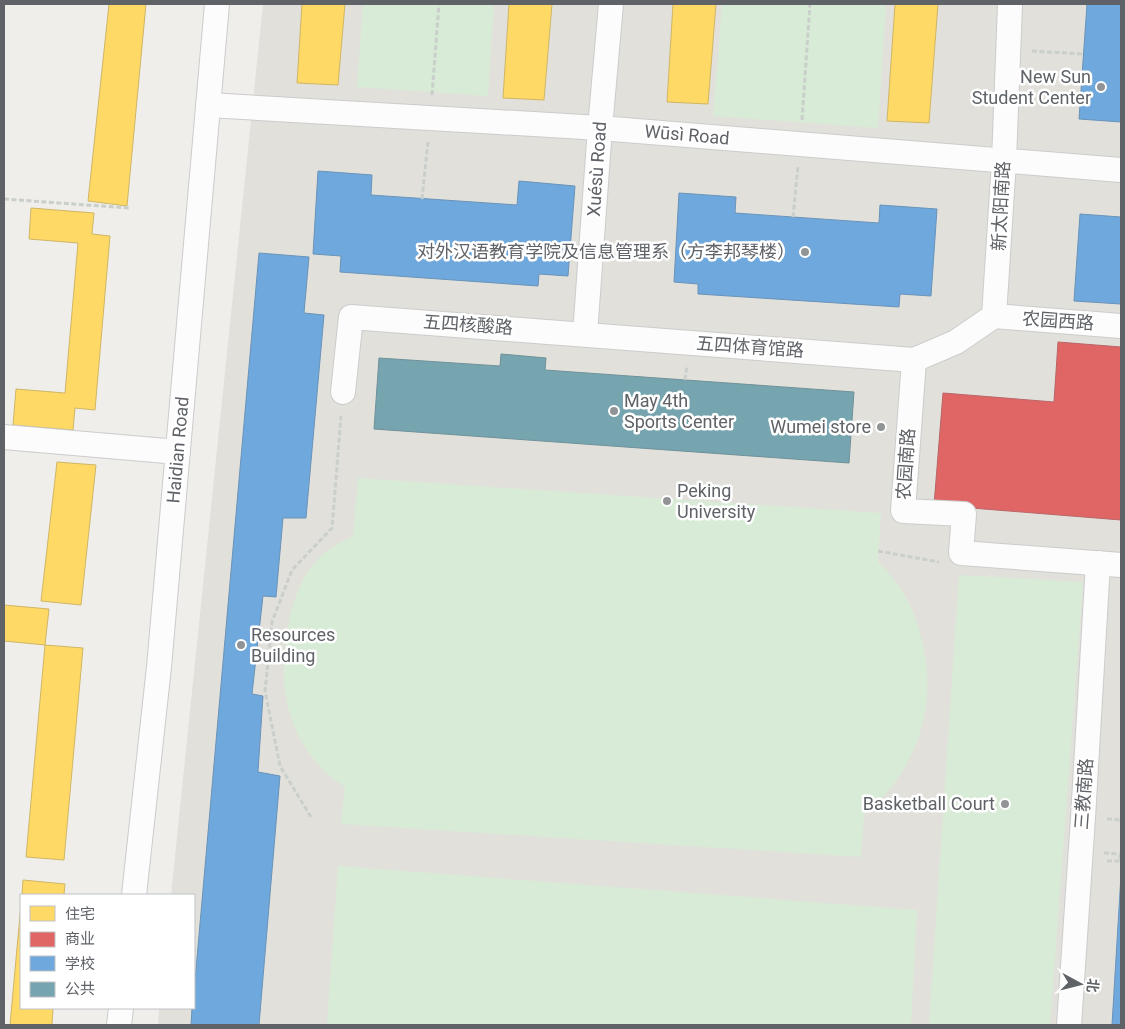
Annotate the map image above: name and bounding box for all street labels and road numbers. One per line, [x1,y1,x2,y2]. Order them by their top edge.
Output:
street label: Wūsì Road [644,120,730,149]
street label: Xuésù Road [583,121,610,217]
street label: 新太阳南路 [988,160,1013,251]
street label: 农园西路 [1021,308,1095,333]
street label: 五四核酸路 [422,311,514,338]
street label: 五四体育馆路 [695,332,805,361]
street label: Haidian Road [162,396,193,504]
street label: 农园南路 [893,427,918,501]
street label: 三教南路 [1071,757,1096,831]

